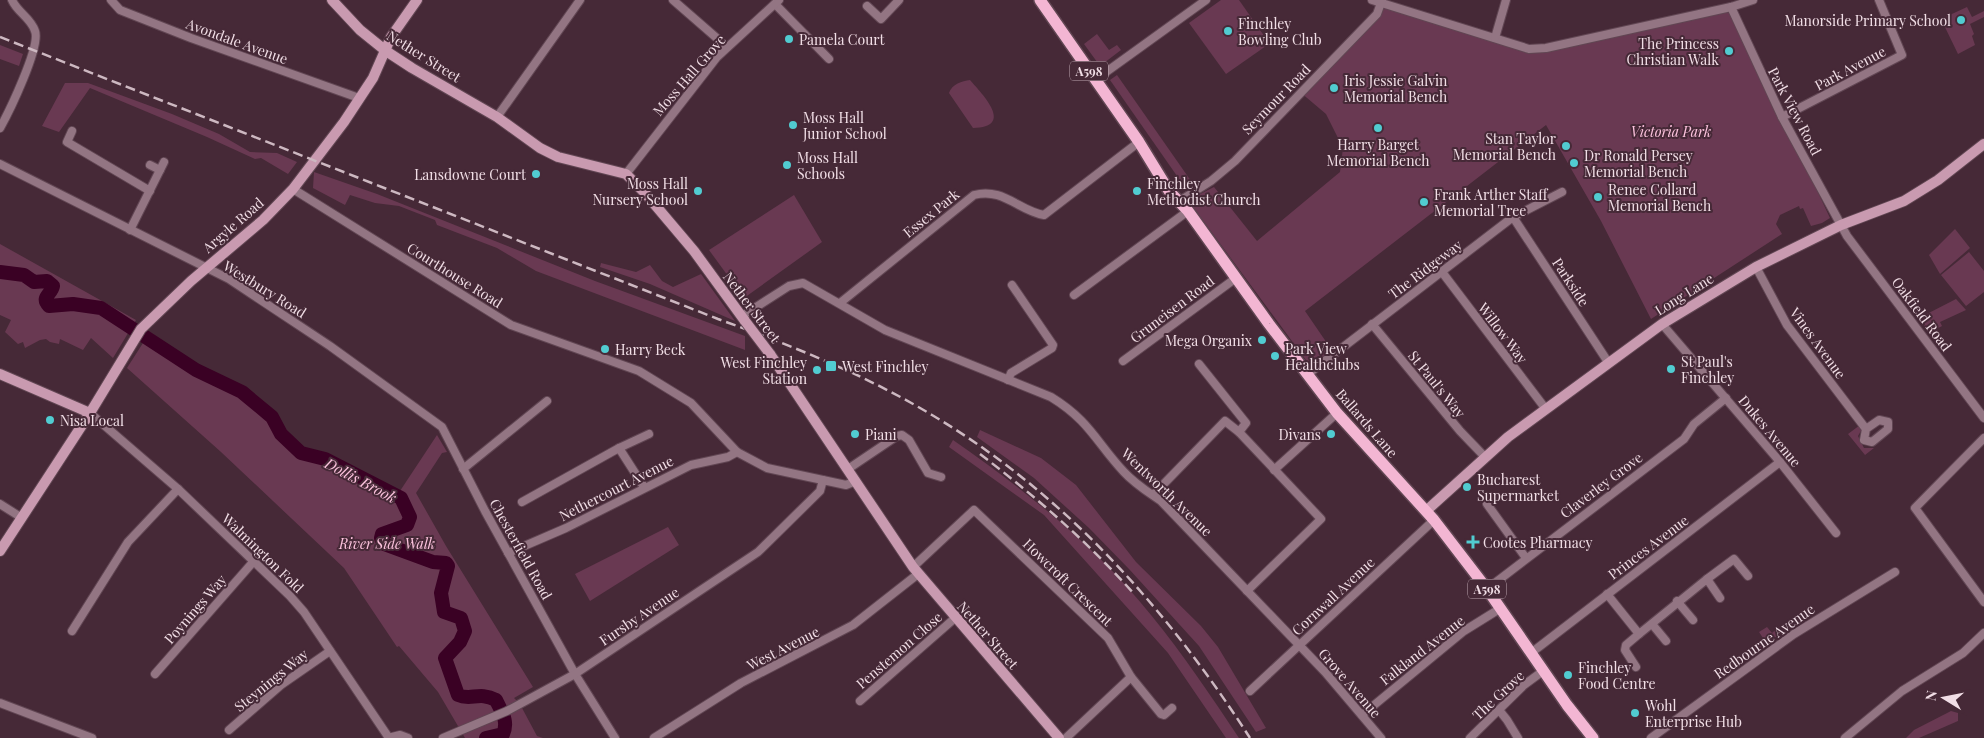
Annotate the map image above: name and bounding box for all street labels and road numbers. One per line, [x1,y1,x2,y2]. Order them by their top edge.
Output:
street label: Avondale Avenue [183,13,290,68]
street label: Nether Street [383,26,466,87]
street label: Moss Hall Grove [648,30,730,120]
street label: Park Avenue [1811,41,1889,95]
street label: Seymour Road [1238,60,1314,138]
road number: A598 [1070,61,1108,80]
street label: Park View Road [1764,64,1826,158]
street label: Essex Park [899,184,963,242]
street label: Argyle Road [198,193,268,258]
street label: The Ridgeway [1384,235,1466,303]
street label: Courthouse Road [404,238,506,312]
street label: Parkside [1548,254,1594,310]
street label: Westbury Road [219,255,310,322]
street label: Nether Street [719,268,785,347]
street label: Long Lane [1651,269,1717,319]
street label: Gruneisen Road [1126,271,1218,347]
street label: Oakfield Road [1888,273,1956,355]
street label: Willow Way [1473,298,1532,367]
street label: Vines Avenue [1785,303,1850,382]
street label: St Paul's Way [1404,347,1470,421]
street label: Ballards Lane [1332,385,1402,461]
street label: Dukes Avenue [1734,391,1806,471]
street label: Wentworth Avenue [1117,443,1216,540]
street label: Claverley Grove [1556,448,1646,522]
street label: Nethercourt Avenue [556,451,676,525]
street label: Chesterfield Road [485,495,557,603]
street label: Walmington Fold [217,508,308,597]
street label: Princes Avenue [1604,510,1692,584]
street label: Howcroft Crescent [1019,534,1118,631]
street label: Cornwall Avenue [1288,553,1378,639]
street label: Poynings Way [160,570,230,648]
road number: A598 [1468,580,1506,598]
street label: Fursby Avenue [595,582,683,650]
street label: Nether Street [953,597,1023,674]
street label: Redbourne Avenue [1710,599,1818,683]
street label: Penstemon Close [852,607,946,693]
street label: Falkland Avenue [1376,611,1468,689]
street label: West Avenue [743,622,823,675]
street label: Steynings Way [230,644,312,716]
street label: Grove Avenue [1314,644,1386,722]
street label: The Grove [1468,666,1528,724]

